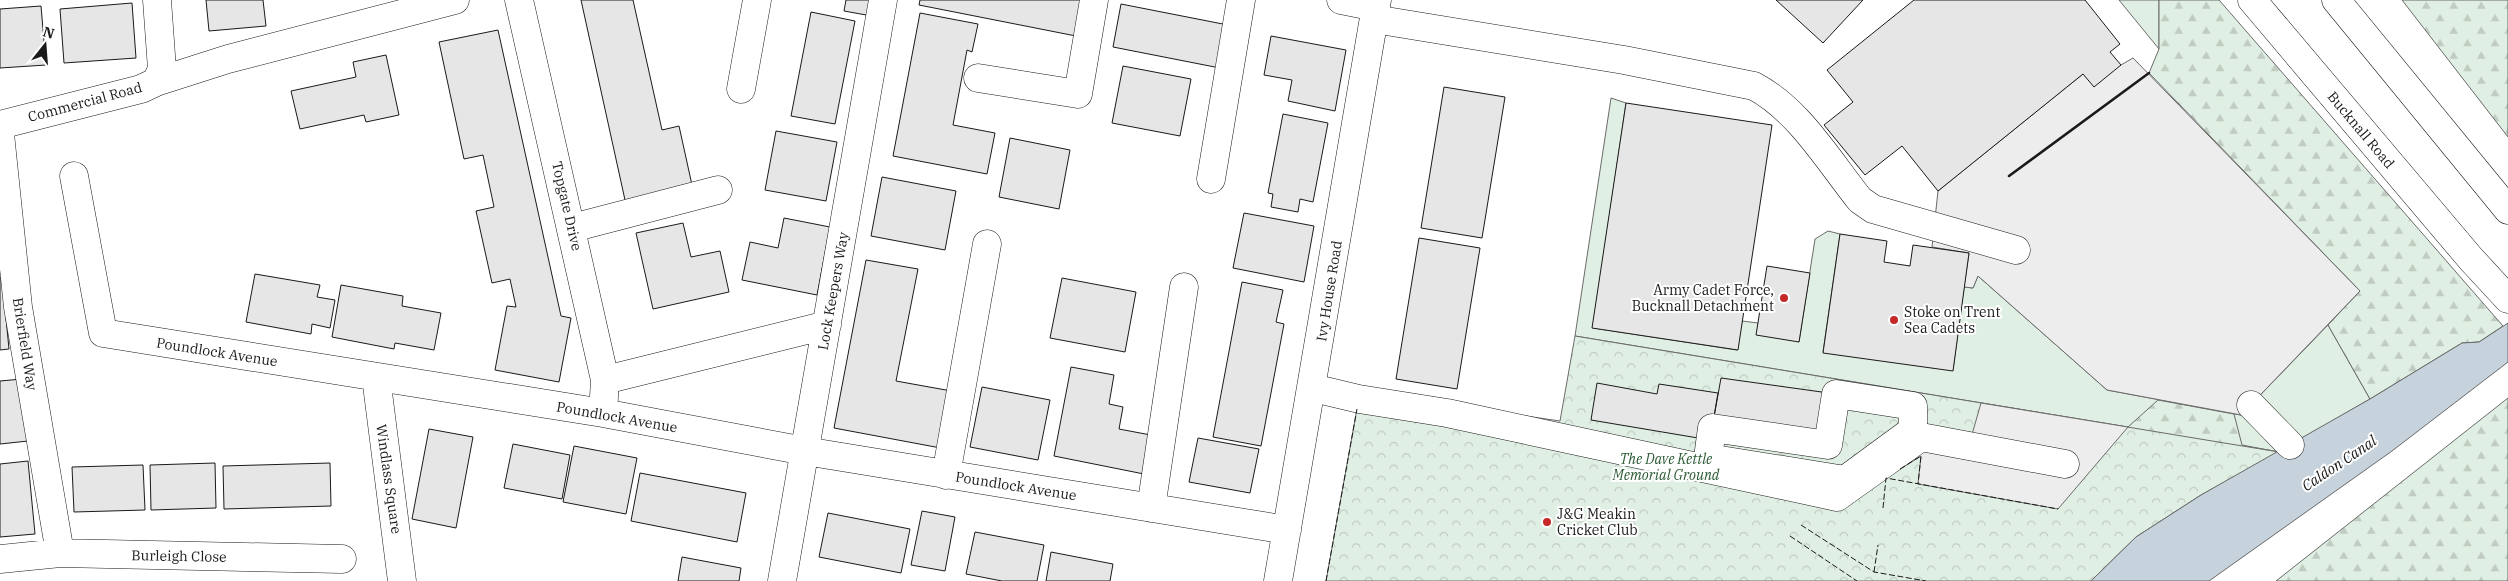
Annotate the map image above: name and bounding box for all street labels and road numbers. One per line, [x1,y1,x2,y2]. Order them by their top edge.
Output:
street label: Commercial Road [26,78,144,126]
street label: Bucknall Road [2324,88,2399,173]
street label: Topgate Drive [548,160,586,252]
street label: Lock Keepers Way [814,230,852,352]
street label: Ivy House Road [1312,239,1346,343]
street label: Brierfield Way [9,296,41,392]
street label: Poundlock Avenue [155,334,279,370]
street label: Poundlock Avenue [555,397,679,437]
street label: Windlass Square [372,423,406,535]
street label: Poundlock Avenue [954,468,1078,504]
street label: Burleigh Close [131,546,227,566]

